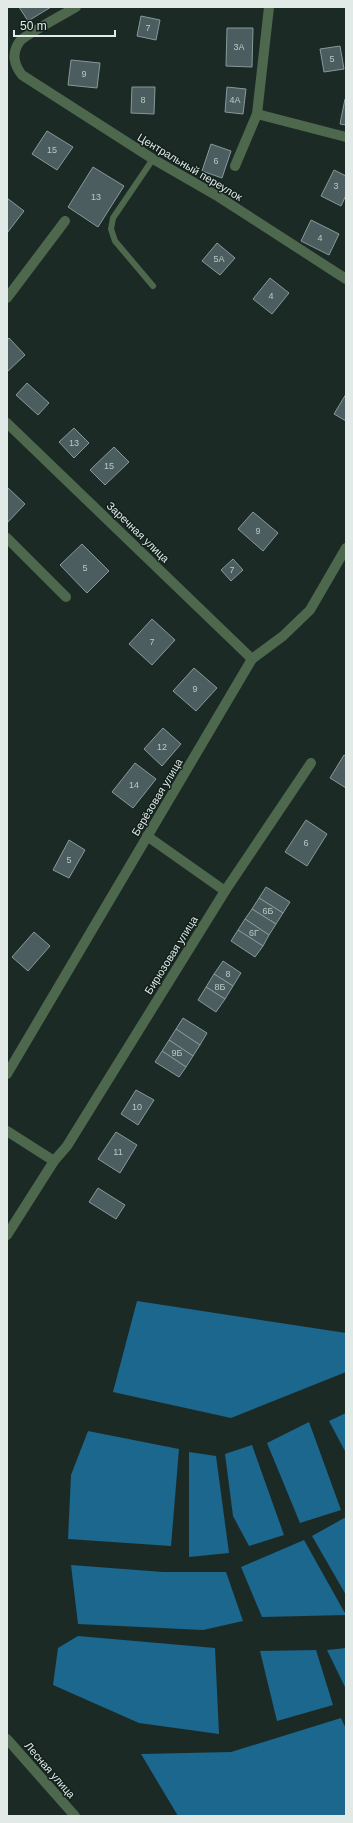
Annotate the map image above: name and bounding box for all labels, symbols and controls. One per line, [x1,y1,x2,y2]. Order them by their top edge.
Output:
scale bar [14,12,115,38]
text: 50 m [20,19,47,33]
house number: 7 [145,23,151,33]
house number: 3А [233,42,245,52]
house number: 5 [329,54,335,64]
house number: 9 [81,69,87,79]
house number: 8 [140,95,146,105]
house number: 4А [229,95,241,105]
street label: Центральный переулок [136,131,245,203]
house number: 15 [47,145,57,155]
house number: 6 [213,156,219,166]
house number: 3 [333,181,339,191]
house number: 13 [91,192,101,202]
house number: 4 [317,233,323,243]
house number: 5А [213,254,225,264]
house number: 4 [268,291,274,301]
house number: 13 [69,438,79,448]
house number: 15 [104,461,114,471]
street label: Заречная улица [104,499,172,565]
house number: 9 [255,526,261,536]
house number: 5 [82,563,88,573]
house number: 7 [229,565,235,575]
house number: 7 [149,637,155,647]
house number: 9 [192,684,198,694]
house number: 12 [157,742,167,752]
street label: Берёзовая улица [129,756,185,838]
house number: 14 [129,780,139,790]
house number: 6 [303,838,309,848]
house number: 5 [66,855,72,865]
house number: 6Б [263,906,274,916]
street label: Бирюзовая улица [142,913,200,996]
house number: 6Г [249,928,259,938]
house number: 8 [225,969,231,979]
house number: 8Б [215,982,226,992]
house number: 9Б [172,1048,183,1058]
house number: 10 [132,1102,142,1112]
house number: 11 [113,1147,123,1157]
street label: Лесная улица [22,1740,78,1801]

